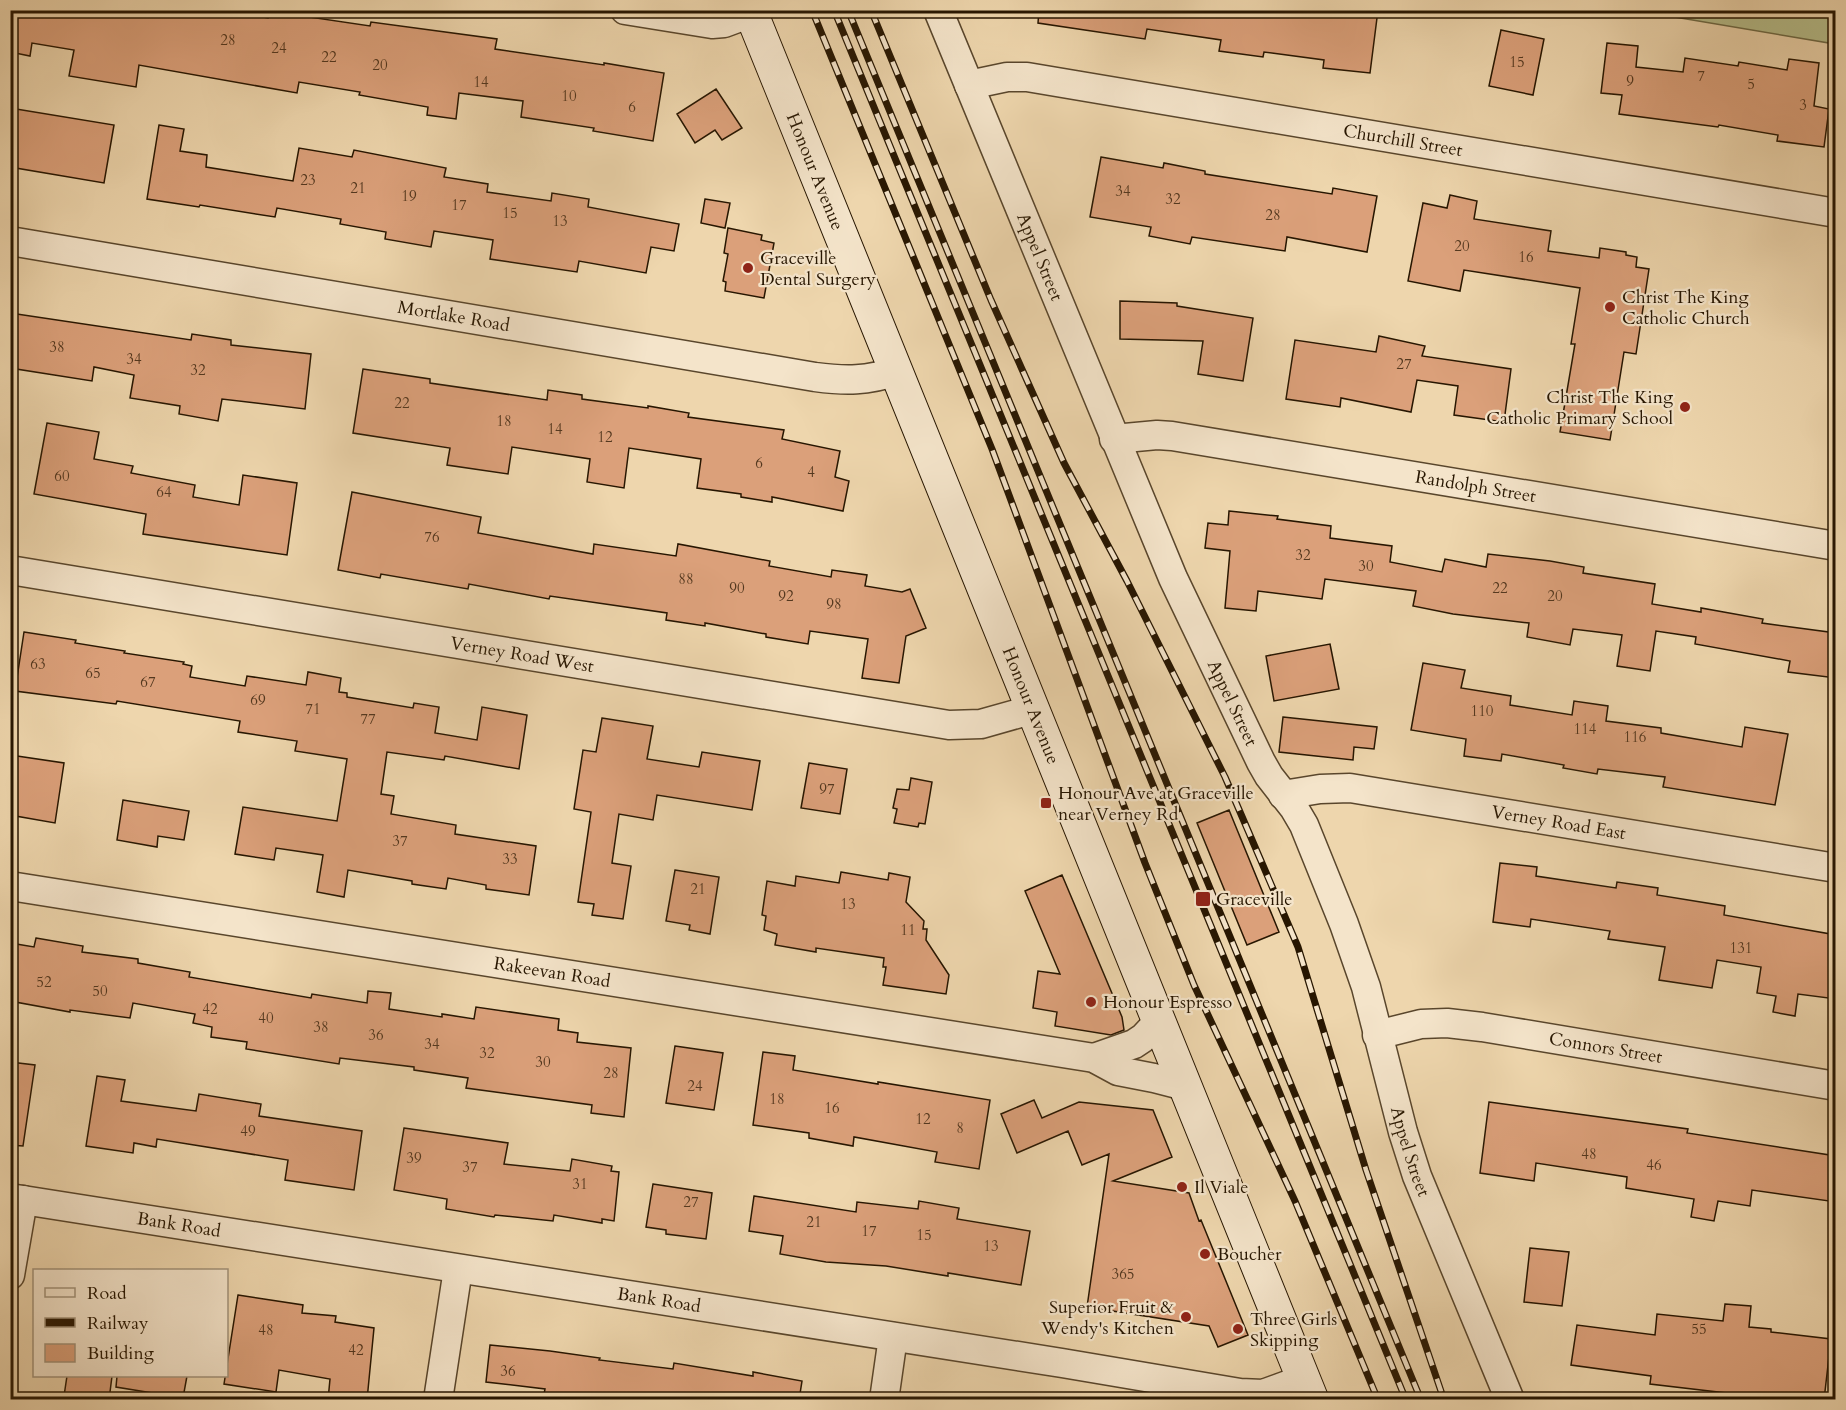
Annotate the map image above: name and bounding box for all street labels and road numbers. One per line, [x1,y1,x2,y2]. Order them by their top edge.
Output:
street label: Honour Avenue [780,109,850,234]
street label: Churchill Street [1341,118,1465,163]
street label: Appel Street [1010,209,1069,305]
street label: Mortlake Road [396,295,512,338]
street label: Randolph Street [1413,464,1538,509]
street label: Verney Road West [448,631,596,679]
street label: Honour Avenue [996,643,1066,768]
street label: Appel Street [1201,656,1264,751]
street label: Verney Road East [1490,799,1628,846]
street label: Rakeevan Road [492,951,613,994]
street label: Connors Street [1547,1026,1664,1070]
street label: Appel Street [1384,1104,1436,1201]
street label: Bank Road [135,1206,223,1244]
street label: Bank Road [615,1281,703,1319]

